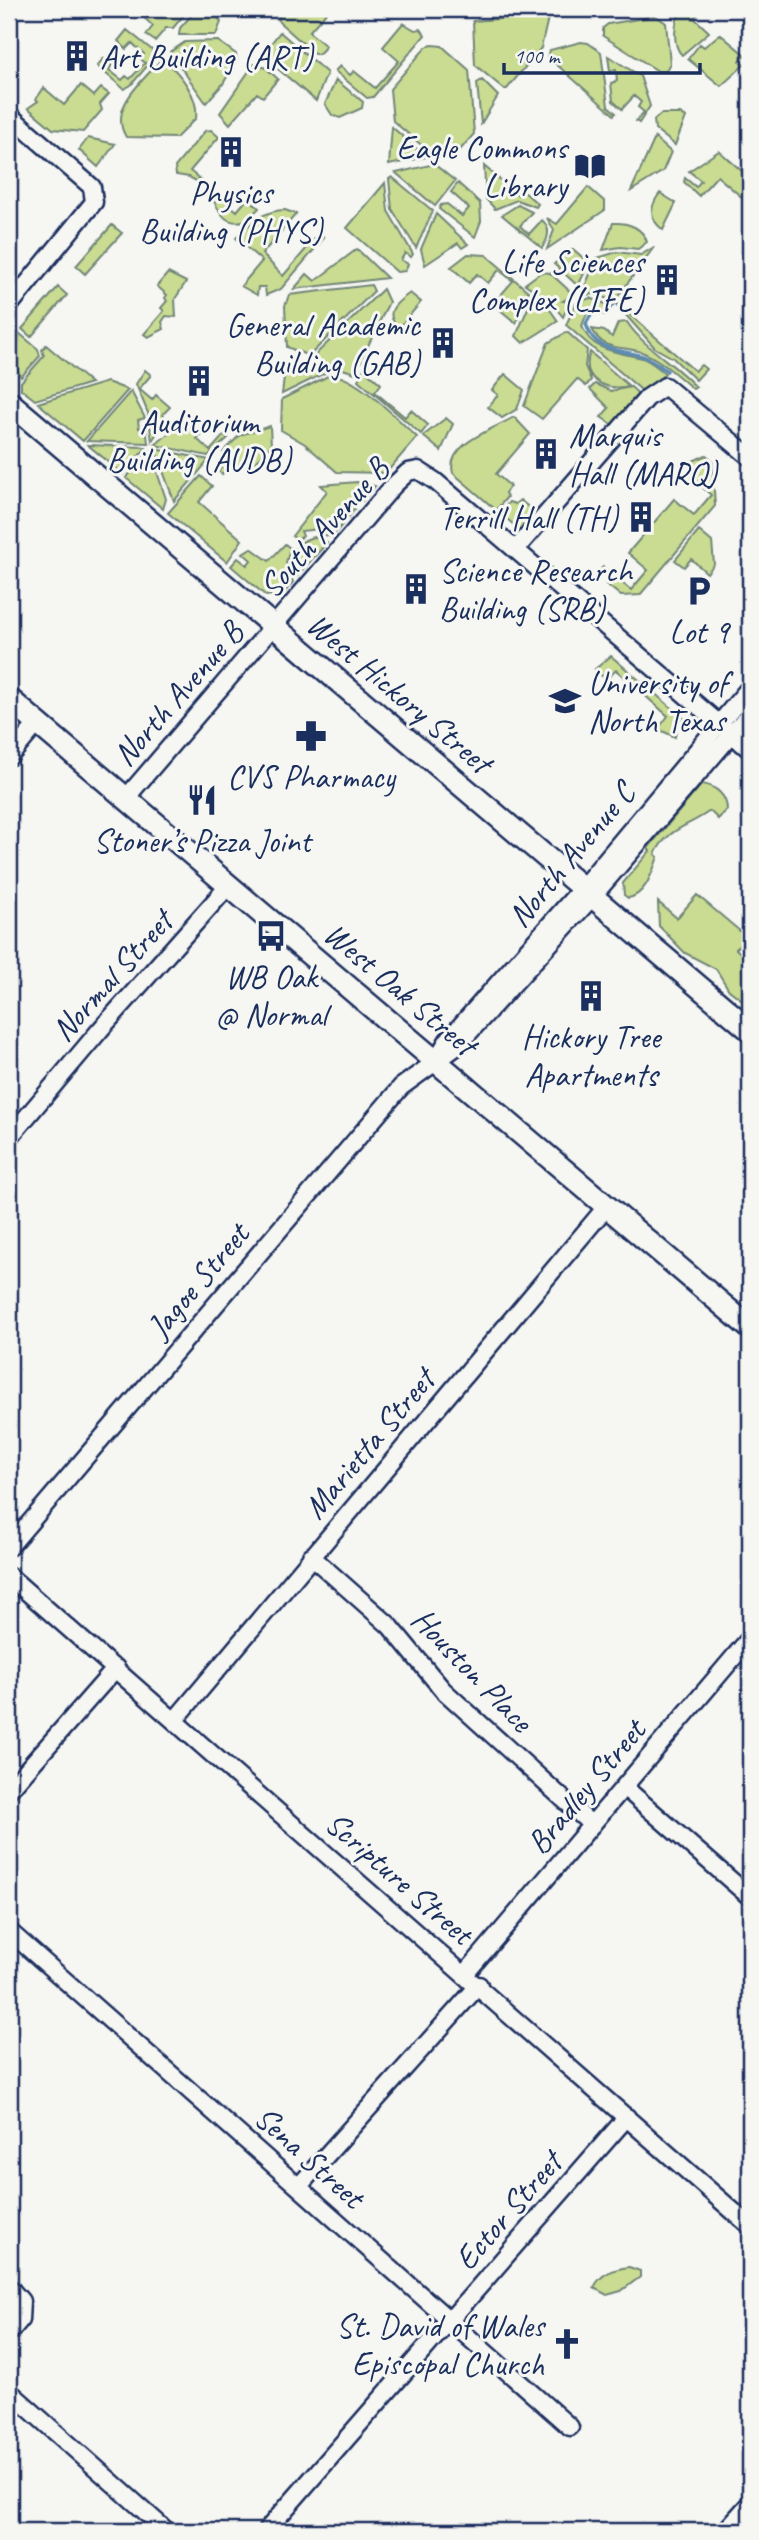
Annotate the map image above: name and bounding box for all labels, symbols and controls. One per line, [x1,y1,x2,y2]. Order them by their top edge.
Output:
scale bar [504,32,700,76]
place label: Art Building (ART) [100,36,315,78]
building icon: Art Building (ART) [60,39,94,73]
text: 100 m [514,43,561,69]
place label: Eagle Commons Library [397,127,570,207]
building icon: Physics Building (PHYS) [214,135,248,169]
library icon: Eagle Commons Library [573,149,607,183]
place label: Physics Building (PHYS) [140,172,325,252]
place label: Life Sciences Complex (LIFE) [469,241,647,321]
building icon: Life Sciences Complex (LIFE) [650,263,684,297]
place label: General Academic Building (GAB) [226,304,422,384]
building icon: General Academic Building (GAB) [426,326,460,360]
building icon: Auditorium Building (AUDB) [182,364,216,398]
place label: Auditorium Building (AUDB) [107,401,293,481]
place label: Marquis Hall (MARQ) [569,415,719,495]
building icon: Marquis Hall (MARQ) [529,437,563,471]
street label: South Avenue B [250,447,399,606]
place label: Terrill Hall (TH) [439,497,620,539]
building icon: Terrill Hall (TH) [624,500,658,534]
place label: Science Research Building (SRB) [439,550,634,630]
building icon: Science Research Building (SRB) [399,572,433,606]
parking icon: Lot 9 [682,574,716,608]
street label: West Hickory Street [298,603,504,785]
street label: North Avenue B [103,611,253,775]
place label: Lot 9 [669,611,732,653]
place label: University of North Texas [588,662,734,742]
school or university icon: University of North Texas [548,684,582,718]
pharmacy icon: CVS Pharmacy [294,719,328,753]
place label: CVS Pharmacy [227,756,397,798]
street label: North Avenue C [498,771,646,936]
restaurant icon: Stoner’s Pizza Joint [185,783,219,817]
place label: Stoner’s Pizza Joint [93,820,314,862]
street label: Normal Street [42,898,184,1050]
street label: West Oak Street [315,913,488,1067]
bus stop icon: WB Oak @ Normal [254,919,288,953]
place label: WB Oak @ Normal [215,956,332,1036]
building icon: Hickory Tree Apartments [574,979,608,1013]
place label: Hickory Tree Apartments [522,1016,662,1096]
street label: Jagoe Street [136,1212,260,1348]
street label: Marietta Street [294,1357,446,1527]
street label: Houston Place [403,1599,544,1742]
street label: Bradley Street [517,1708,656,1863]
street label: Scripture Street [317,1802,484,1956]
street label: Sena Street [246,2097,375,2219]
street label: Ector Street [445,2140,573,2279]
place label: St. David of Wales Episcopal Church [336,2305,547,2385]
church icon: St. David of Wales Episcopal Church [550,2327,584,2361]

